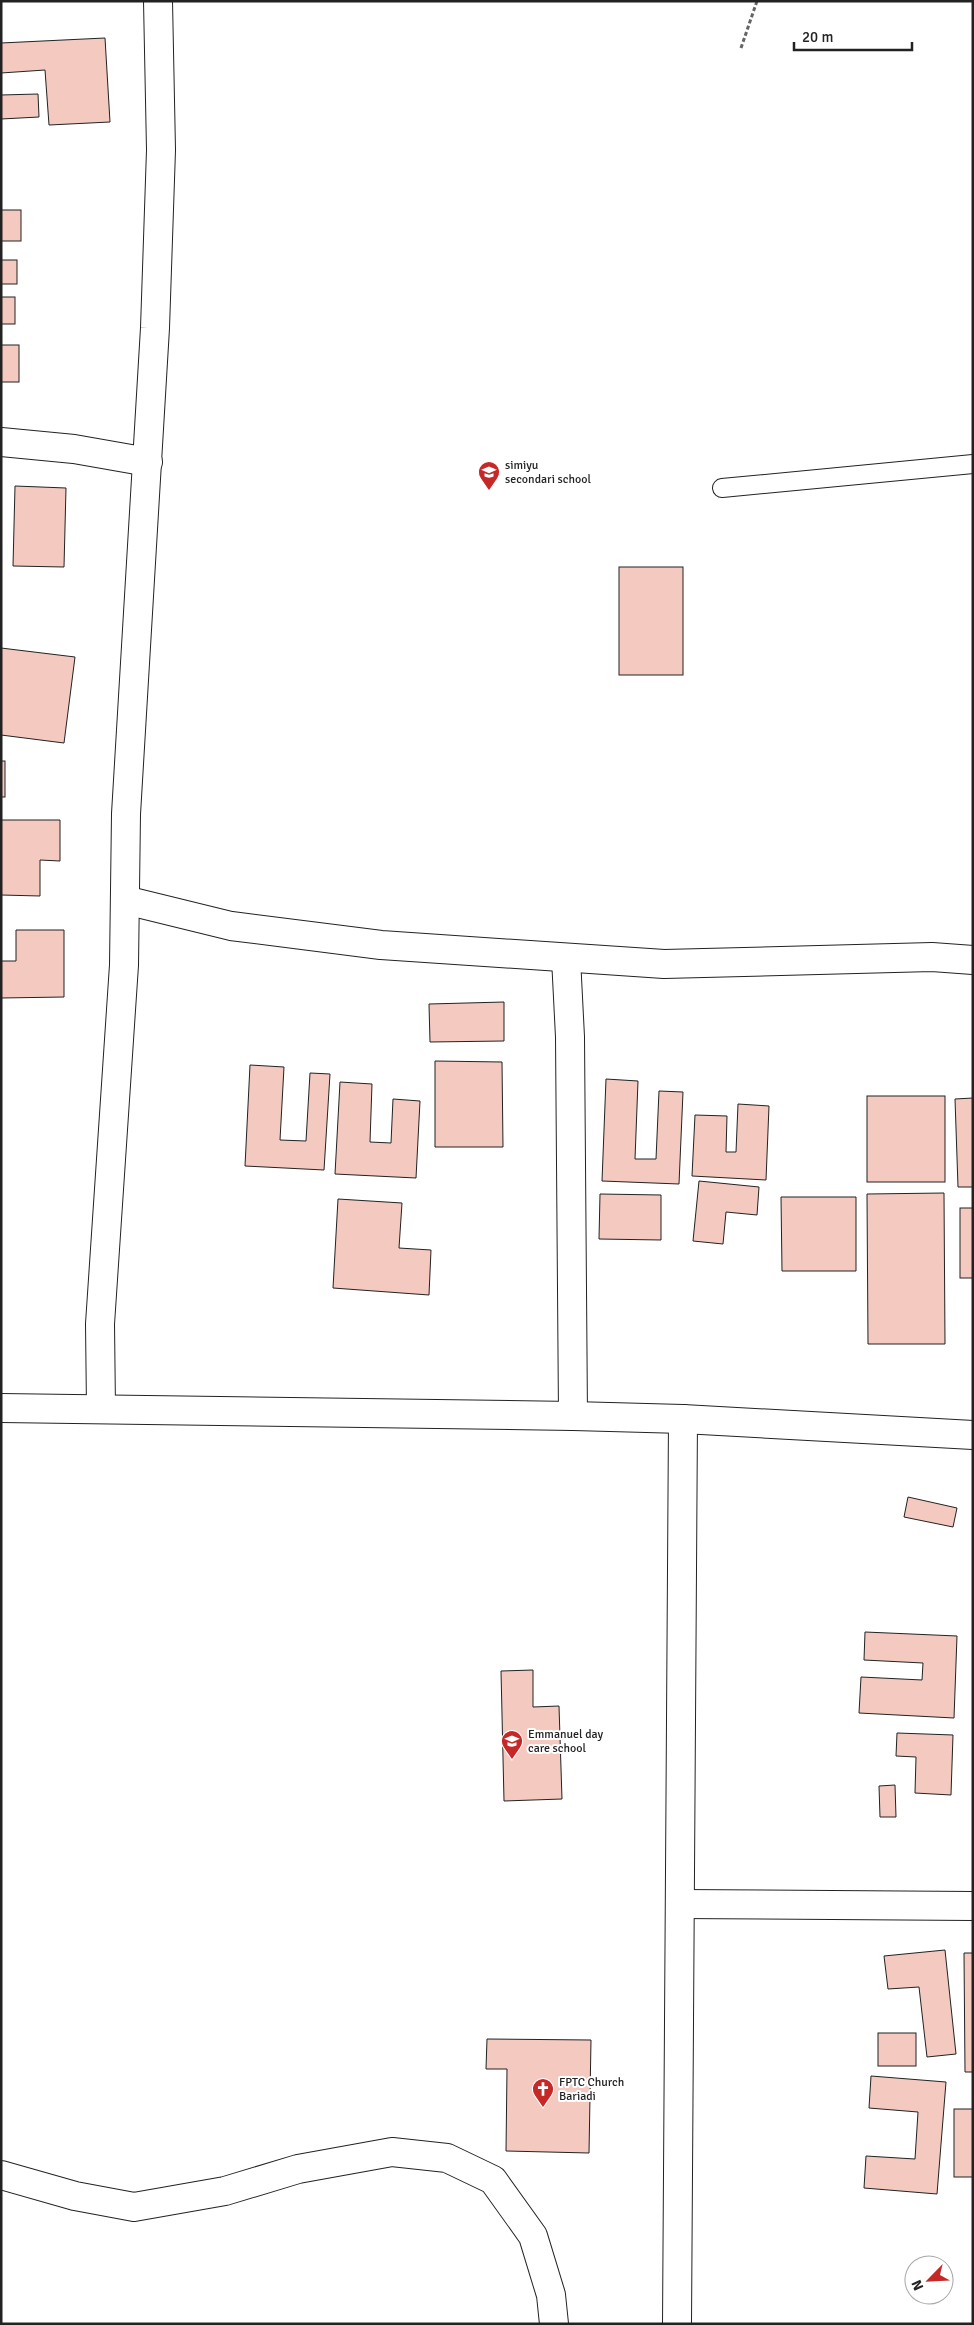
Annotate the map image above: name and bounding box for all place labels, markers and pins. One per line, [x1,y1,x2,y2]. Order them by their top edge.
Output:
place label: simiyu secondari school [505,458,592,487]
school or university icon: simiyu secondari school [477,460,501,491]
place label: Emmanuel day care school [528,1727,604,1756]
school or university icon: Emmanuel day care school [500,1729,524,1760]
place label: FPTC Church Bariadi [559,2075,624,2104]
church icon: FPTC Church Bariadi [531,2077,555,2108]

